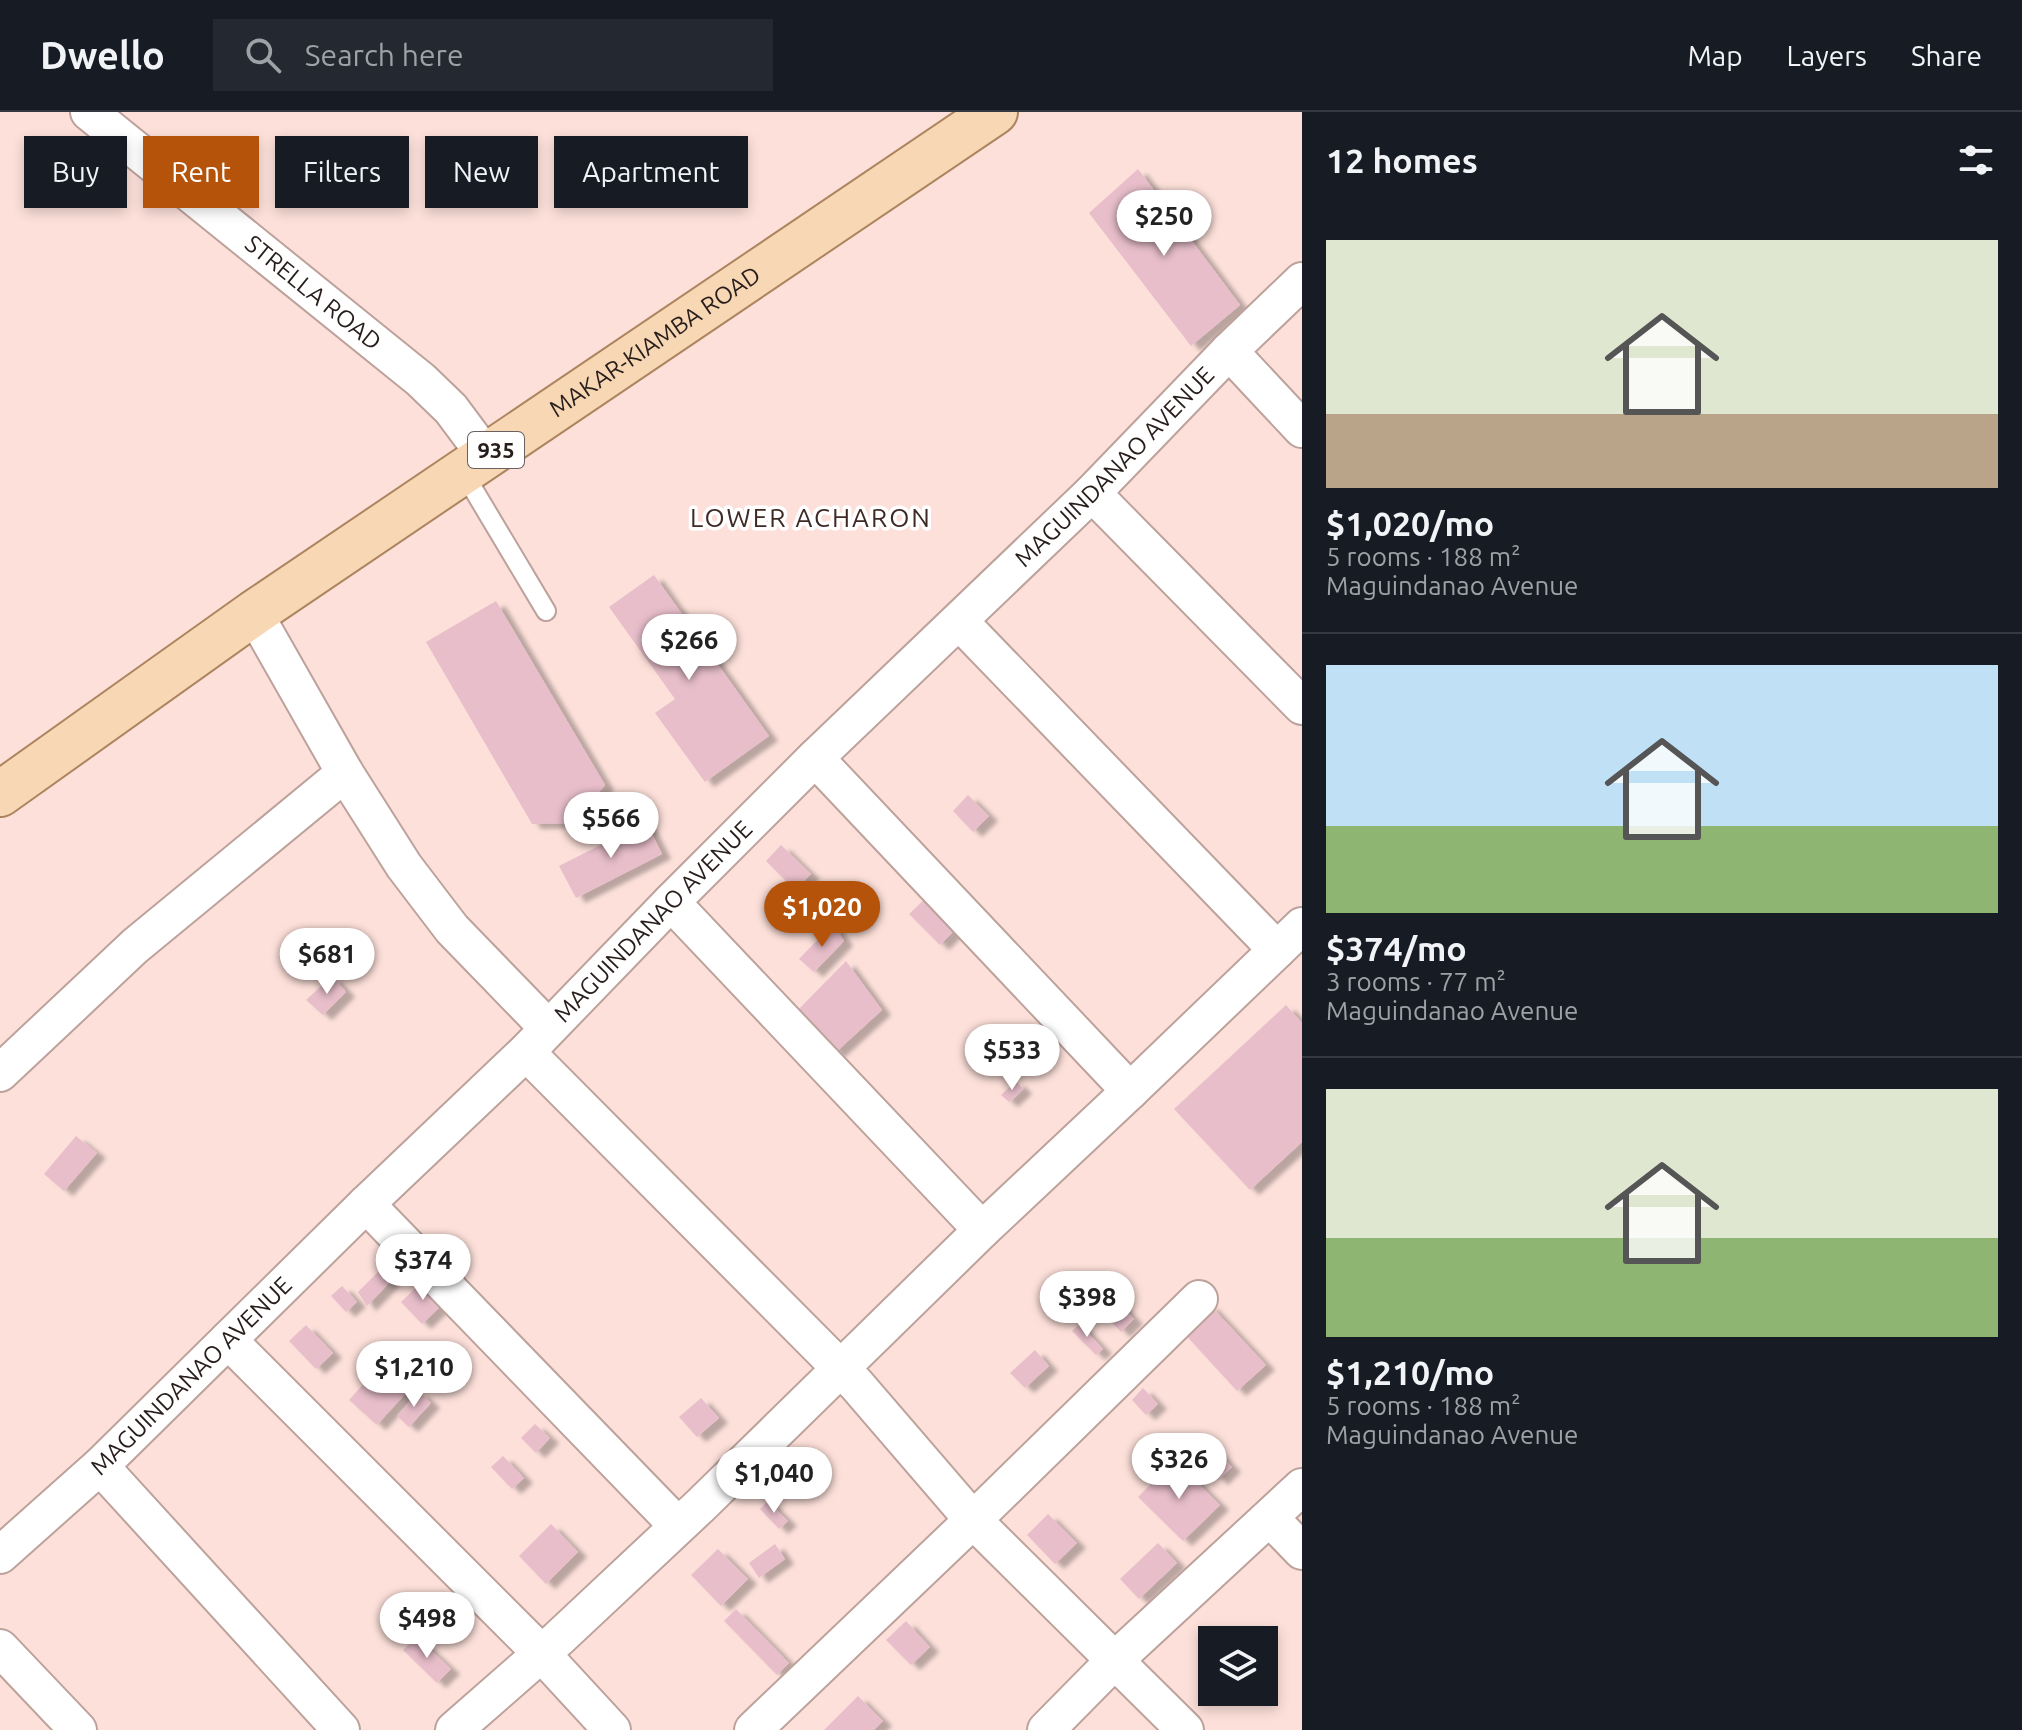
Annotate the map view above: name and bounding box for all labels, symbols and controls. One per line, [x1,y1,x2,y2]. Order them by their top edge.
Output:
search box [213,19,773,91]
icon: search [241,33,285,77]
text: Dwello [40,34,165,76]
text: Search here [305,38,463,72]
text: Map [1687,40,1743,71]
text: Layers [1787,40,1867,71]
text: Share [1911,40,1982,71]
chip: Buy [24,136,127,208]
chip: Rent [143,136,259,208]
chip: Filters [275,136,409,208]
chip: New [425,136,538,208]
chip: Apartment [554,136,748,208]
icon: filters [1954,138,1998,182]
text: 12 homes [1326,141,1478,179]
pin: $250 [1117,190,1211,258]
text: $250 [1135,201,1193,230]
street label: STRELLA ROAD [240,230,387,355]
street label: MAKAR-KIAMBA ROAD [544,261,765,422]
icon: home [1590,292,1734,436]
street label: MAGUINDANAO AVENUE [1009,361,1219,572]
road number: 935 [468,432,524,468]
district label: LOWER ACHARON [690,503,932,532]
text: $1,020/mo [1326,504,1494,542]
text: 5 rooms · 188 m² [1326,542,1521,571]
text: Maguindanao Avenue [1326,571,1578,600]
pin: $266 [642,614,736,682]
text: $266 [660,625,718,654]
icon: home [1590,717,1734,861]
pin: $566 [564,792,658,860]
text: $566 [582,803,640,832]
street label: MAGUINDANAO AVENUE [548,815,757,1028]
pin: $1,020 [757,881,887,949]
text: $1,020 [782,892,862,921]
pin: $681 [280,928,374,996]
text: $374/mo [1326,929,1467,967]
text: $681 [298,939,356,968]
text: 3 rooms · 77 m² [1326,967,1506,996]
text: Maguindanao Avenue [1326,996,1578,1025]
pin: $533 [965,1024,1059,1092]
text: $533 [983,1035,1041,1064]
icon: home [1590,1141,1734,1285]
pin: $374 [376,1234,470,1302]
text: $374 [394,1245,452,1274]
street label: MAGUINDANAO AVENUE [85,1271,297,1480]
pin: $398 [1040,1271,1134,1339]
text: $398 [1058,1282,1116,1311]
pin: $1,210 [349,1341,479,1409]
text: $1,210 [374,1352,454,1381]
text: $1,210/mo [1326,1353,1494,1391]
text: 5 rooms · 188 m² [1326,1391,1521,1420]
text: Maguindanao Avenue [1326,1420,1578,1449]
pin: $326 [1132,1433,1226,1501]
text: $326 [1150,1444,1208,1473]
pin: $1,040 [709,1447,839,1515]
text: $1,040 [734,1458,814,1487]
pin: $498 [380,1592,474,1660]
text: $498 [398,1603,456,1632]
map controls [1198,1626,1278,1706]
button: layers [1198,1626,1278,1706]

